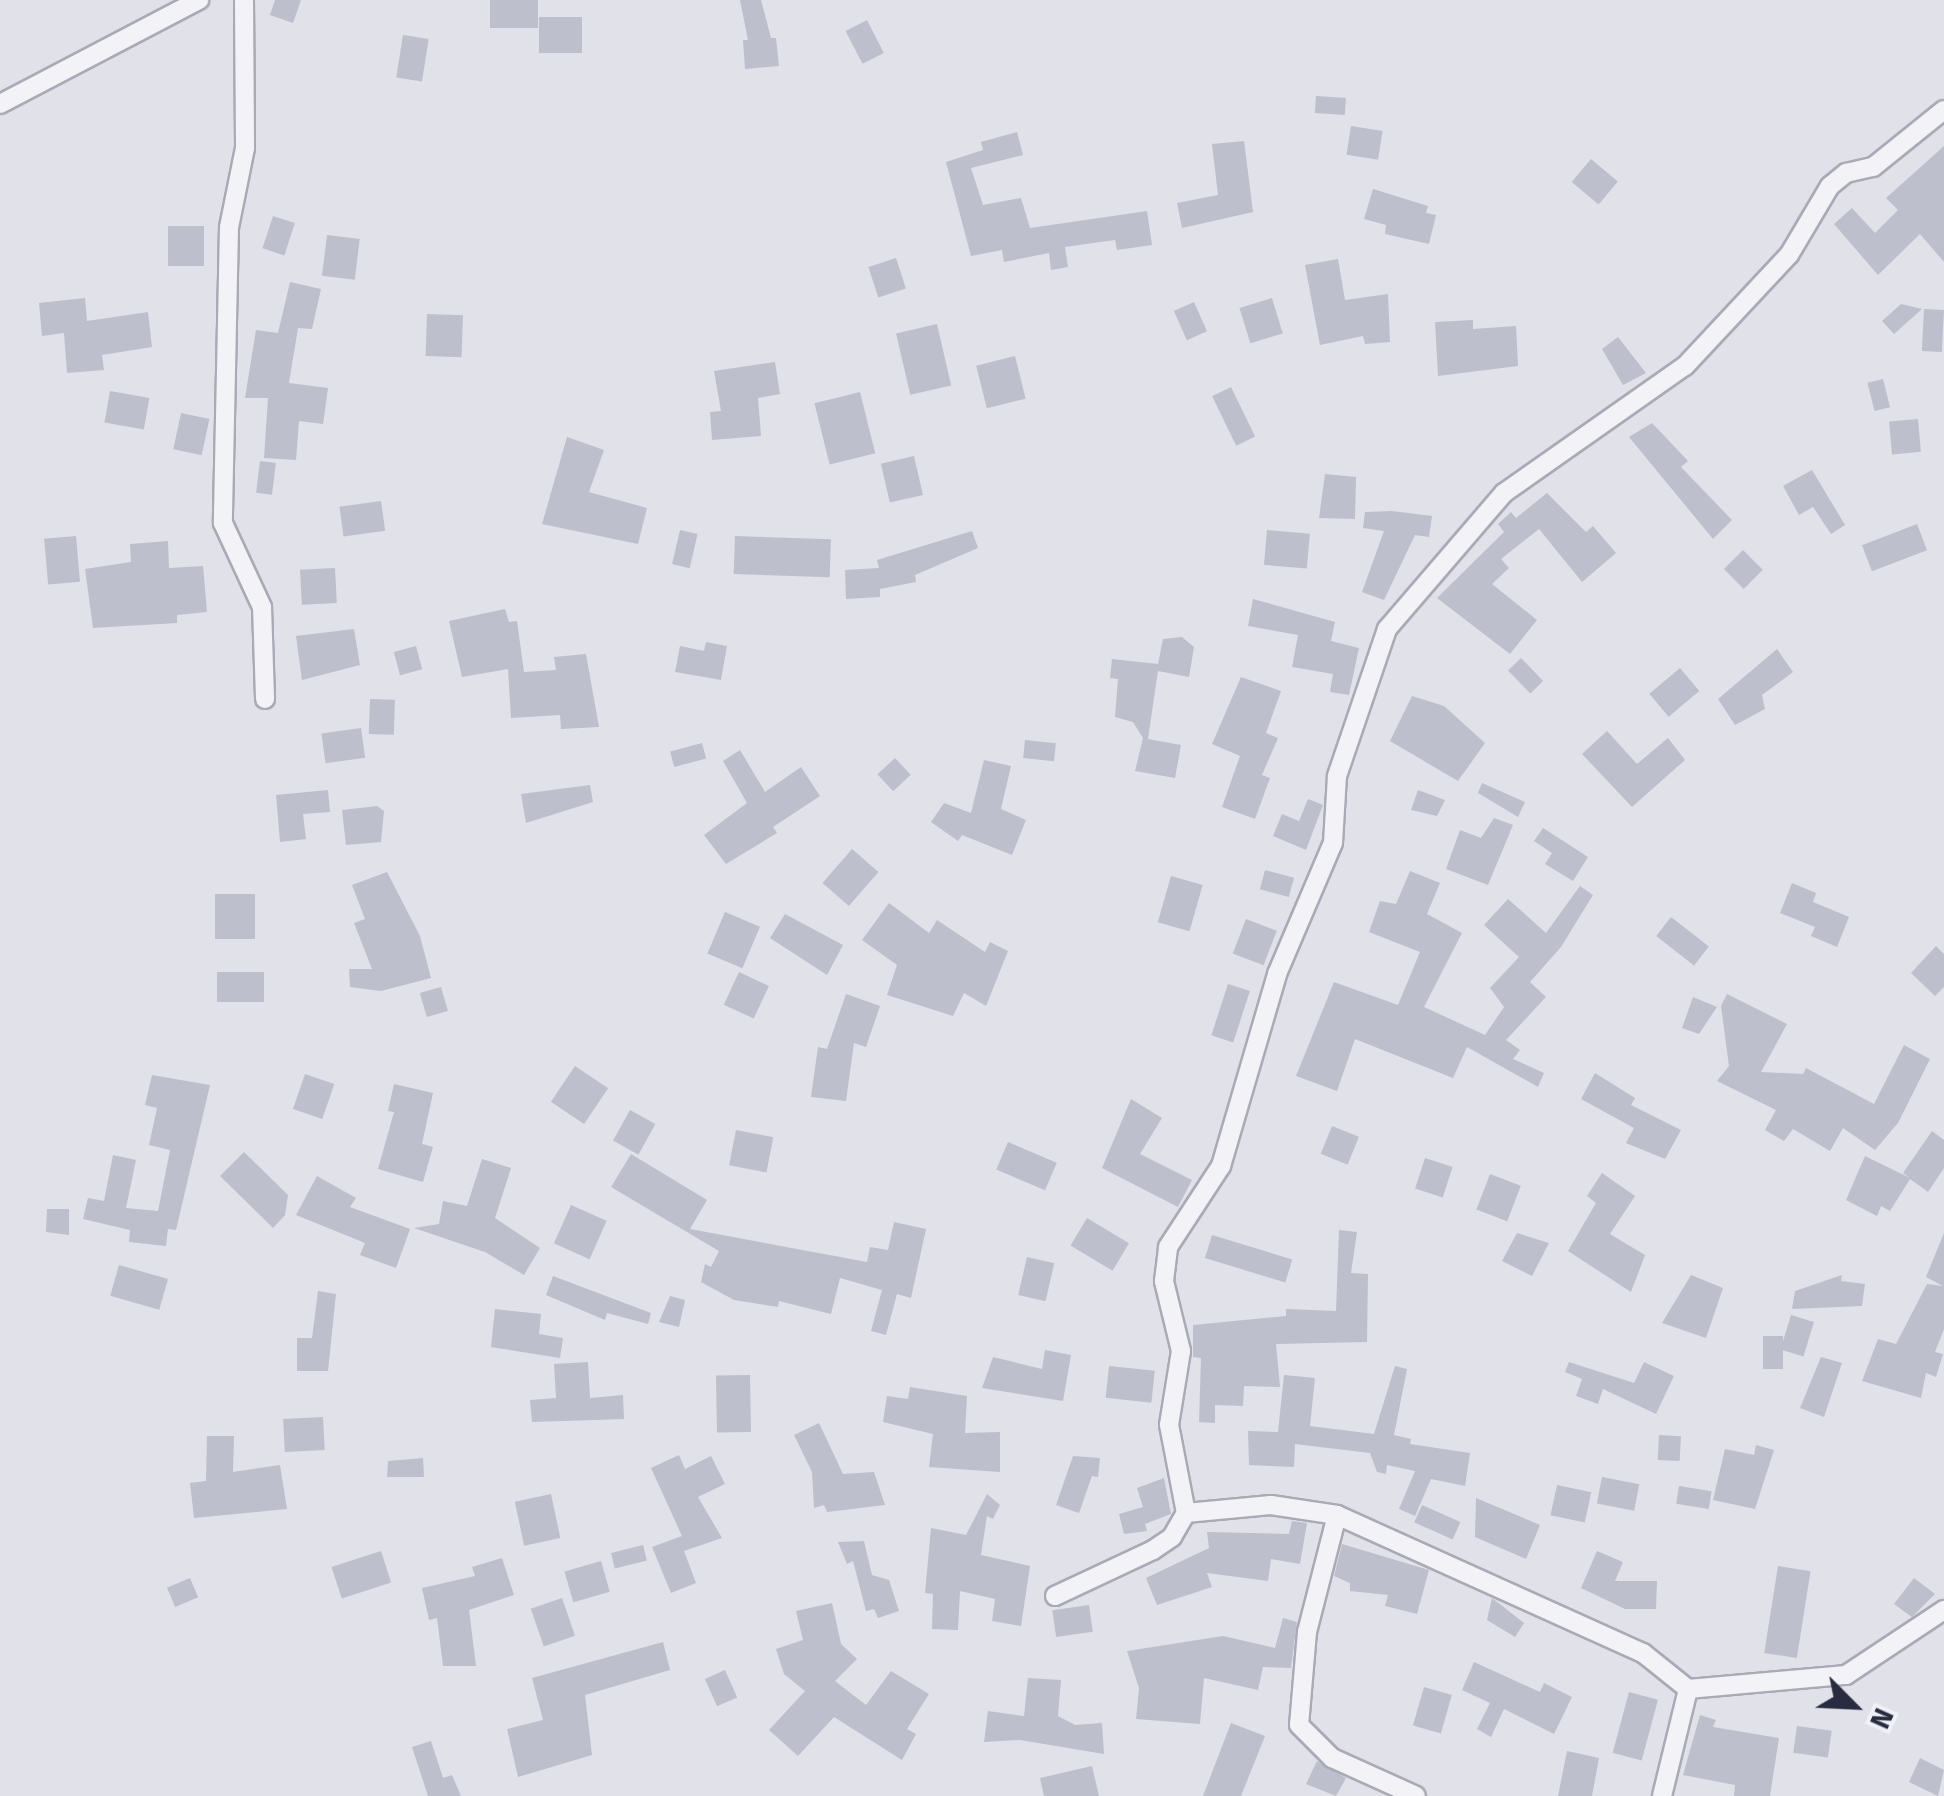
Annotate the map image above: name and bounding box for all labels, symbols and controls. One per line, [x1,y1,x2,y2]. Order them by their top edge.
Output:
north arrow [1804,1656,1904,1756]
text: N [1863,1703,1901,1734]

